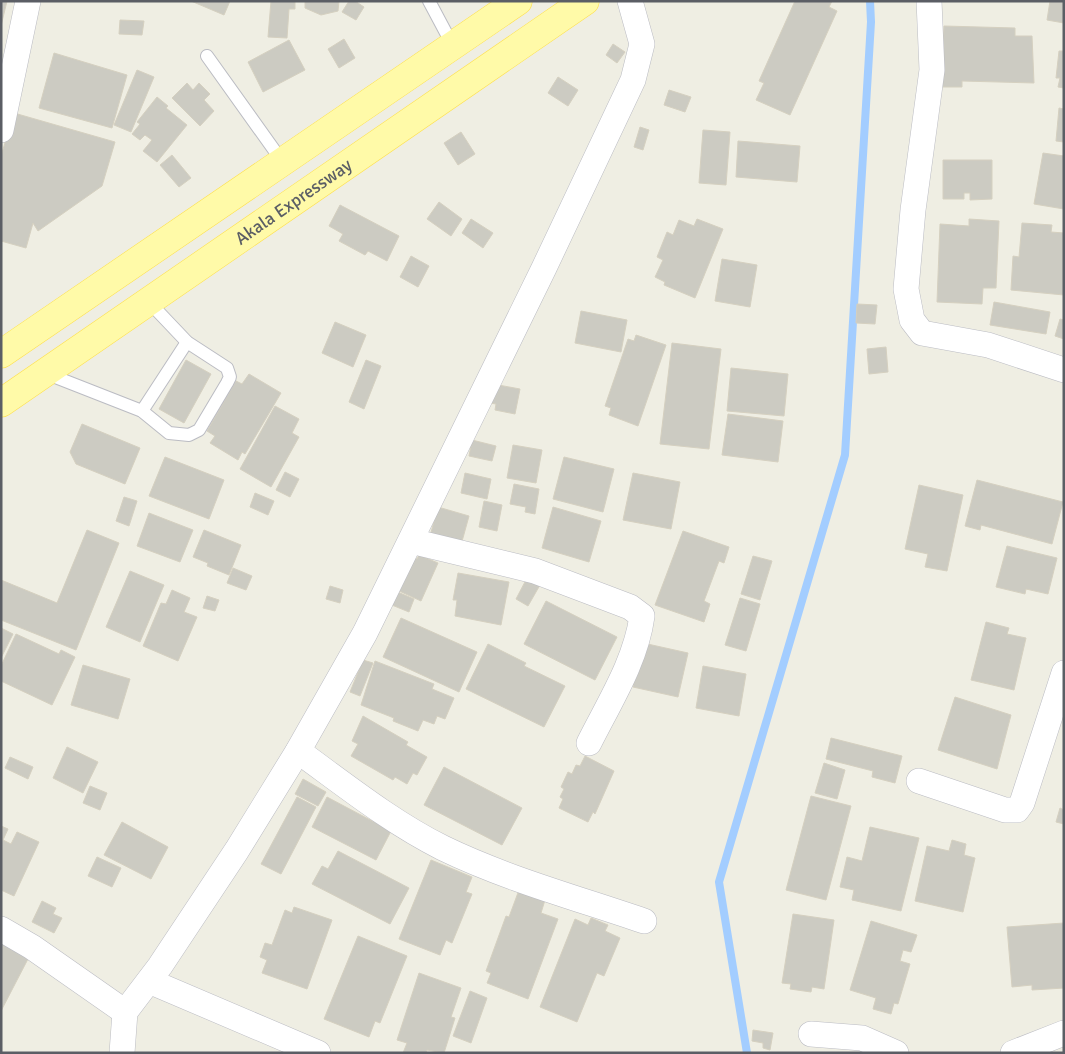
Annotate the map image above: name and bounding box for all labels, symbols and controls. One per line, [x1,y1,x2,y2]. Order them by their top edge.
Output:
street label: Akala Expressway [231,154,357,250]

